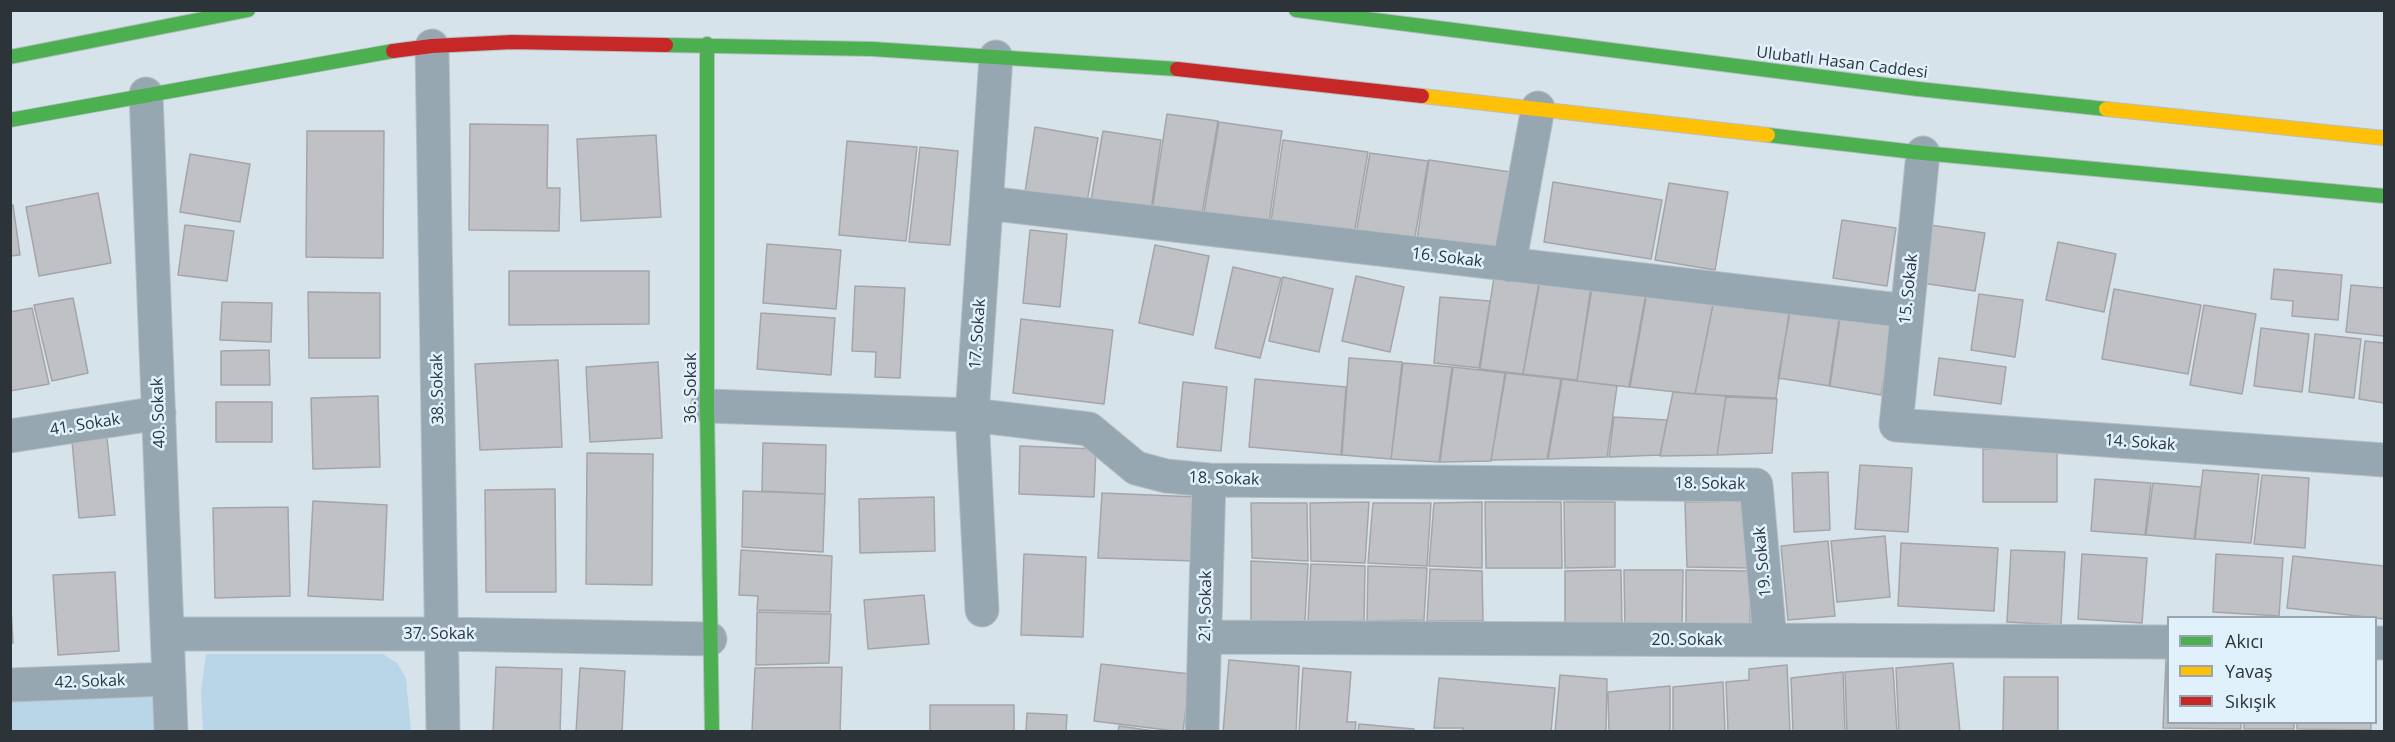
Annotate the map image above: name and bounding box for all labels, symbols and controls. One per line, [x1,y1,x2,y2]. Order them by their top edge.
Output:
street label: Ulubatlı Hasan Caddesi [1755,43,1929,83]
street label: 16. Sokak [1411,244,1483,272]
street label: 15. Sokak [1896,253,1922,325]
street label: 17. Sokak [966,298,990,370]
street label: 38. Sokak [428,353,448,425]
street label: 36. Sokak [681,353,701,423]
street label: 40. Sokak [148,377,170,449]
street label: 41. Sokak [49,410,121,440]
street label: 14. Sokak [2104,431,2176,455]
street label: 18. Sokak [1188,468,1260,490]
street label: 18. Sokak [1674,474,1746,494]
street label: 19. Sokak [1750,526,1776,598]
street label: 21. Sokak [1196,570,1216,642]
legend [2167,616,2377,724]
street label: 37. Sokak [404,624,474,644]
text: Akıcı [2225,629,2264,653]
street label: 20. Sokak [1652,630,1722,650]
text: Yavaş [2225,659,2273,683]
street label: 42. Sokak [54,671,126,693]
text: Sıkışık [2225,689,2276,713]

